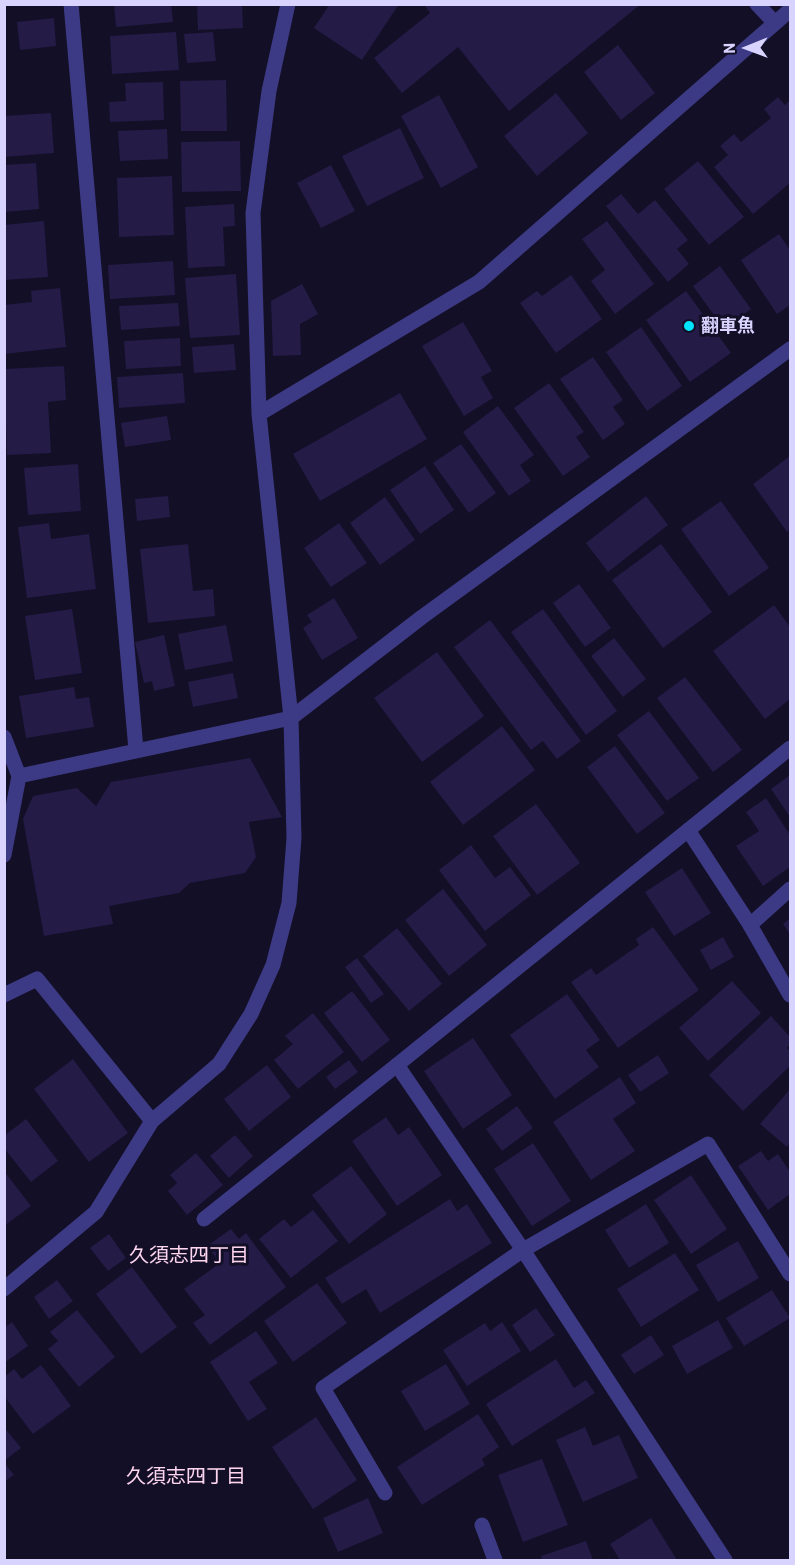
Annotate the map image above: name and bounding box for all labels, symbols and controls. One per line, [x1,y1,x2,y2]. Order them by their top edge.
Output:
north arrow [717,18,777,78]
text: N [719,43,738,54]
place label: 翻車魚 [701,315,755,337]
marker: 翻車魚 [682,319,696,333]
district label: 久須志四丁目 [129,1243,249,1267]
district label: 久須志四丁目 [126,1464,246,1488]

